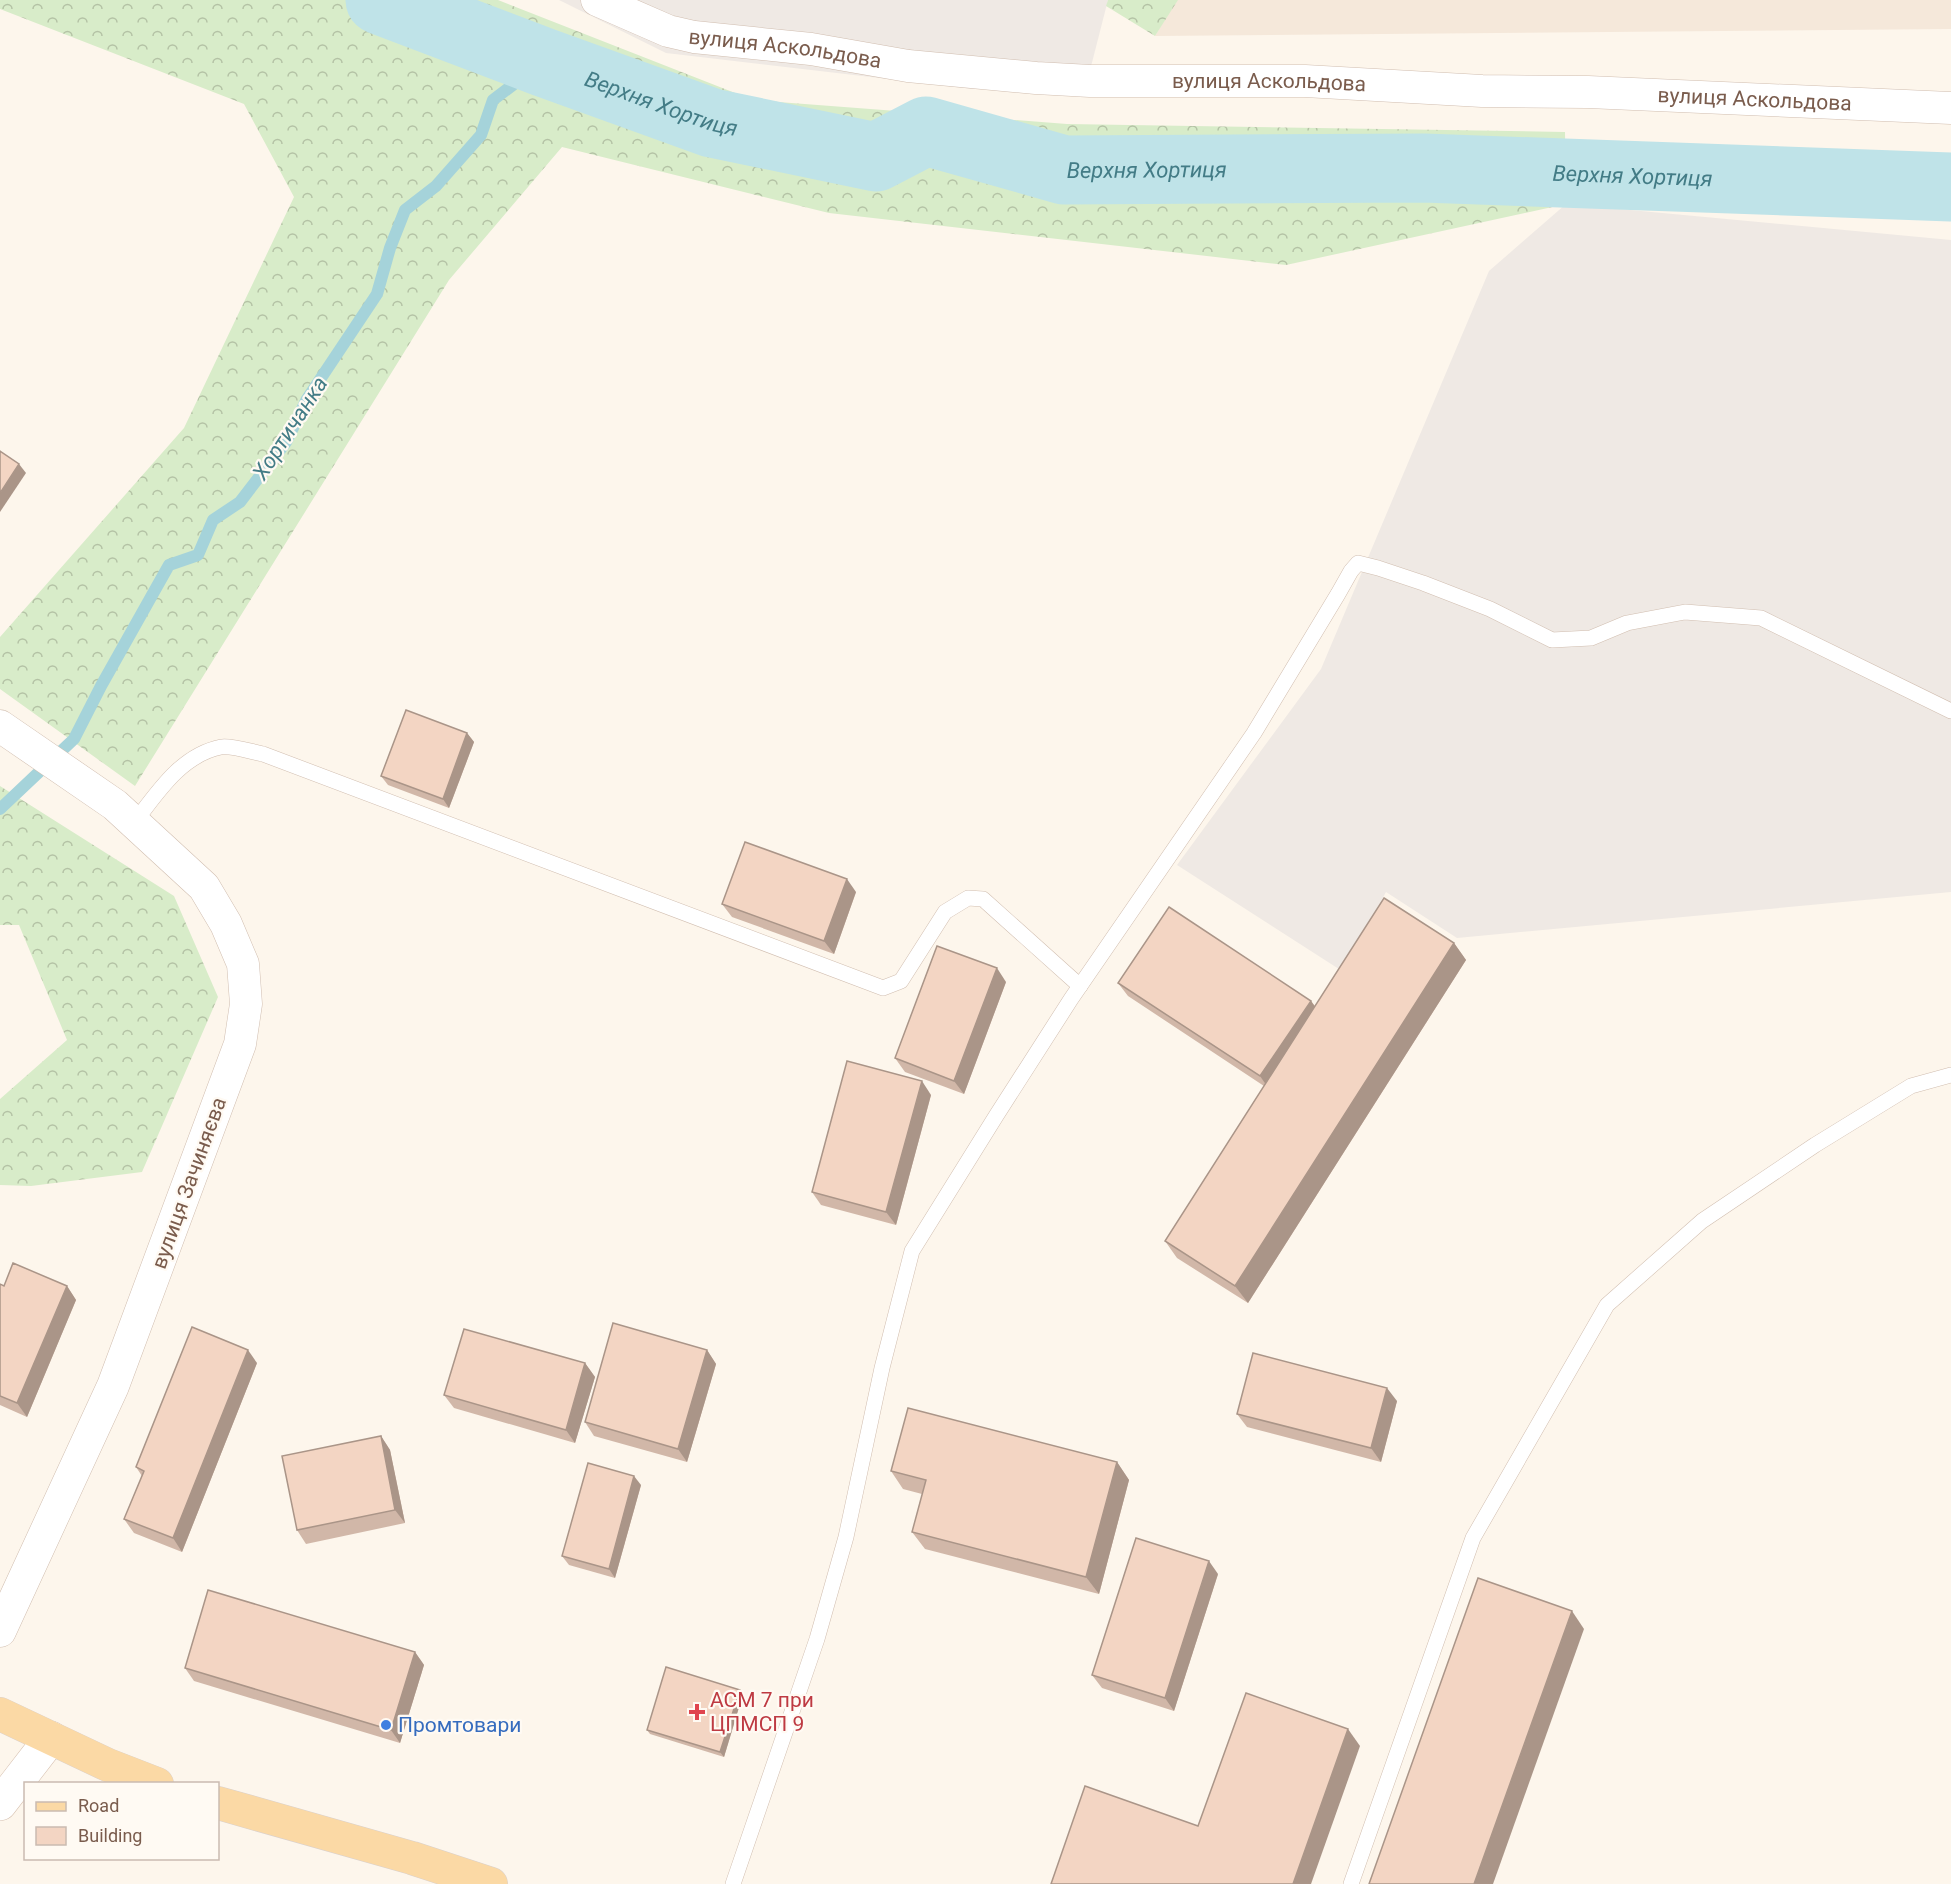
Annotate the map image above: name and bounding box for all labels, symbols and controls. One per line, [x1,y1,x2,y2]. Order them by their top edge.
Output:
street label: вулиця Аскольдова [687,25,883,73]
water label: Верхня Хортиця [582,66,740,141]
street label: вулиця Аскольдова [1172,69,1367,96]
street label: вулиця Аскольдова [1657,83,1852,116]
water label: Верхня Хортиця [1067,157,1227,182]
water label: Верхня Хортиця [1552,160,1713,191]
water label: Хортичанка [247,372,333,485]
street label: вулиця Зачиняєва [147,1094,231,1272]
place label: АСМ 7 при ЦПМСП 9 [710,1688,814,1736]
marker: АСМ 7 при ЦПМСП 9 [688,1703,706,1721]
place label: Промтовари [398,1713,521,1737]
marker: Промтовари [379,1718,393,1732]
legend [24,1782,219,1860]
text: Road [78,1795,119,1816]
text: Building [78,1825,142,1846]

